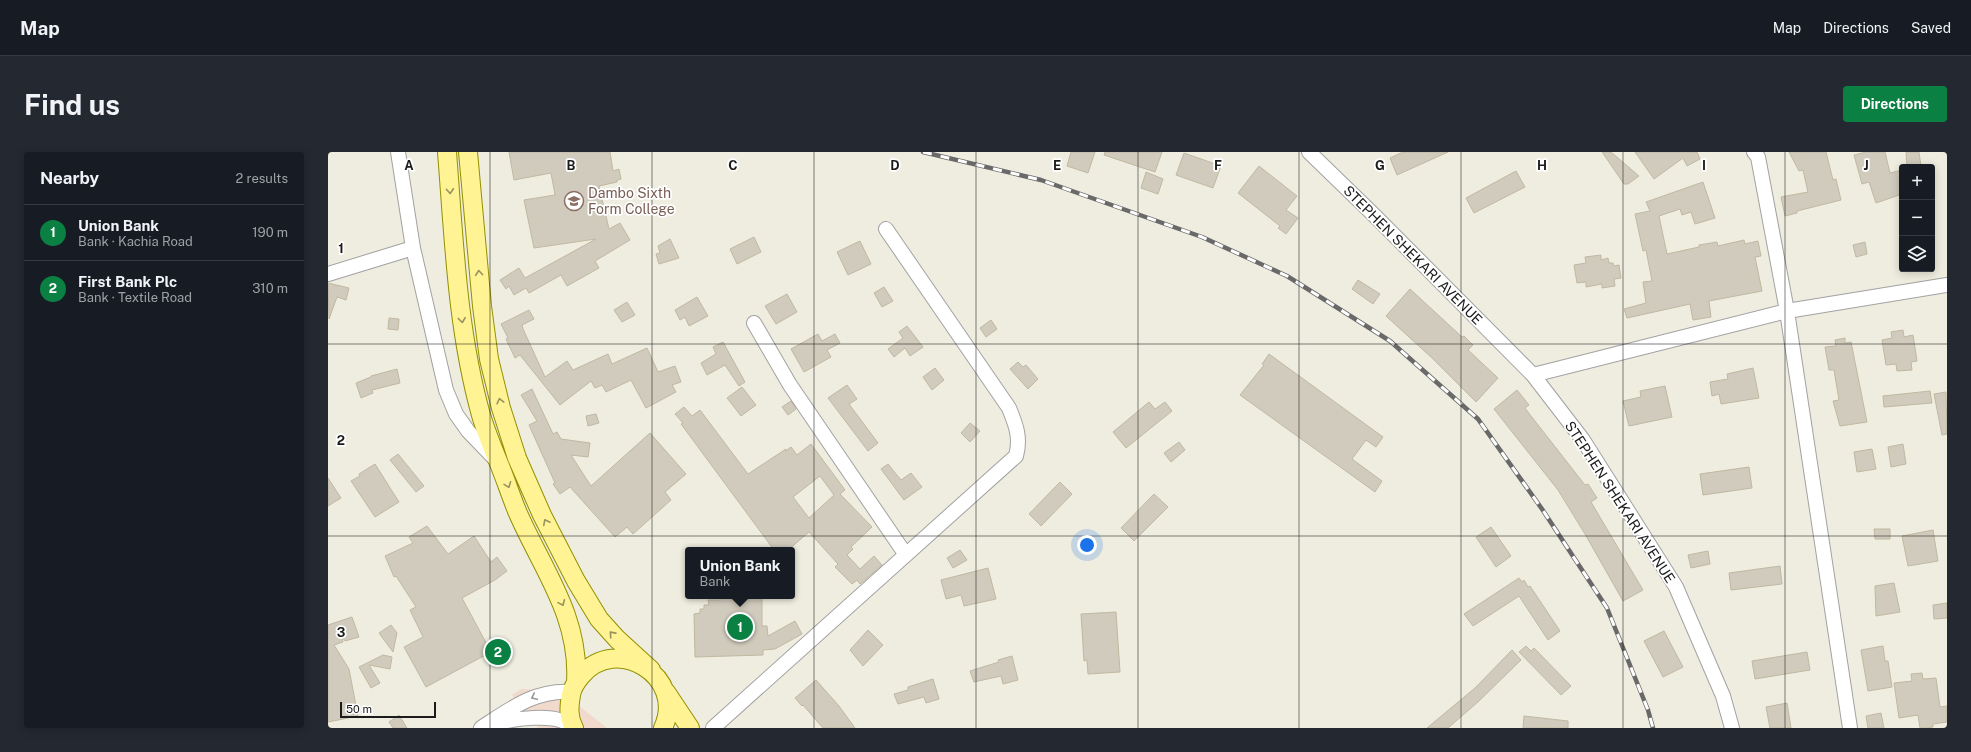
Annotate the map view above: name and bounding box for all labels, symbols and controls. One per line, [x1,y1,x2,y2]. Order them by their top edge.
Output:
text: Map [20,17,60,39]
text: Map [1773,20,1801,36]
text: Directions [1823,20,1889,36]
text: Saved [1911,20,1951,36]
button: Directions [1843,86,1947,122]
text: Find us [24,88,120,121]
text: A [404,158,414,173]
text: B [567,158,576,173]
text: C [728,158,738,173]
text: D [890,158,900,173]
text: E [1053,158,1061,173]
text: F [1214,158,1222,173]
text: G [1375,158,1385,173]
text: H [1537,158,1547,173]
text: I [1702,158,1706,173]
text: J [1863,158,1869,173]
map controls [1899,164,1935,272]
button: + [1899,164,1935,200]
text: Nearby [40,168,99,188]
text: 2 results [236,171,288,186]
street label: STEPHEN SHEKARI AVENUE [1340,182,1486,328]
place label: Dambo Sixth Form College [588,185,675,217]
one-way arrow [446,188,455,194]
school or university icon: Dambo Sixth Form College [563,190,585,212]
button: − [1899,200,1935,236]
text: Union Bank [78,217,159,234]
text: 1 [50,225,56,240]
text: 190 m [252,225,288,240]
text: Bank · Kachia Road [78,234,193,249]
button: layers [1899,236,1935,272]
text: 1 [338,241,344,256]
one-way arrow [474,270,483,276]
text: First Bank Plc [78,273,177,290]
text: 2 [49,281,57,296]
text: 310 m [252,281,288,296]
text: Bank · Textile Road [78,290,192,305]
one-way arrow [457,317,466,323]
one-way arrow [496,398,504,405]
street label: STEPHEN SHEKARI AVENUE [1562,418,1678,586]
text: 2 [337,433,345,448]
one-way arrow [503,482,511,489]
one-way arrow [543,519,551,527]
your location [1077,535,1097,555]
popup [685,547,795,599]
text: Union Bank [699,557,781,574]
text: Bank [699,574,730,589]
one-way arrow [558,600,566,607]
pin: 1 [727,612,753,642]
text: 3 [337,625,346,640]
one-way arrow [610,631,617,639]
pin: 2 [485,637,511,667]
one-way arrow [530,692,538,700]
scale bar [340,700,436,719]
text: 50 m [346,703,372,715]

